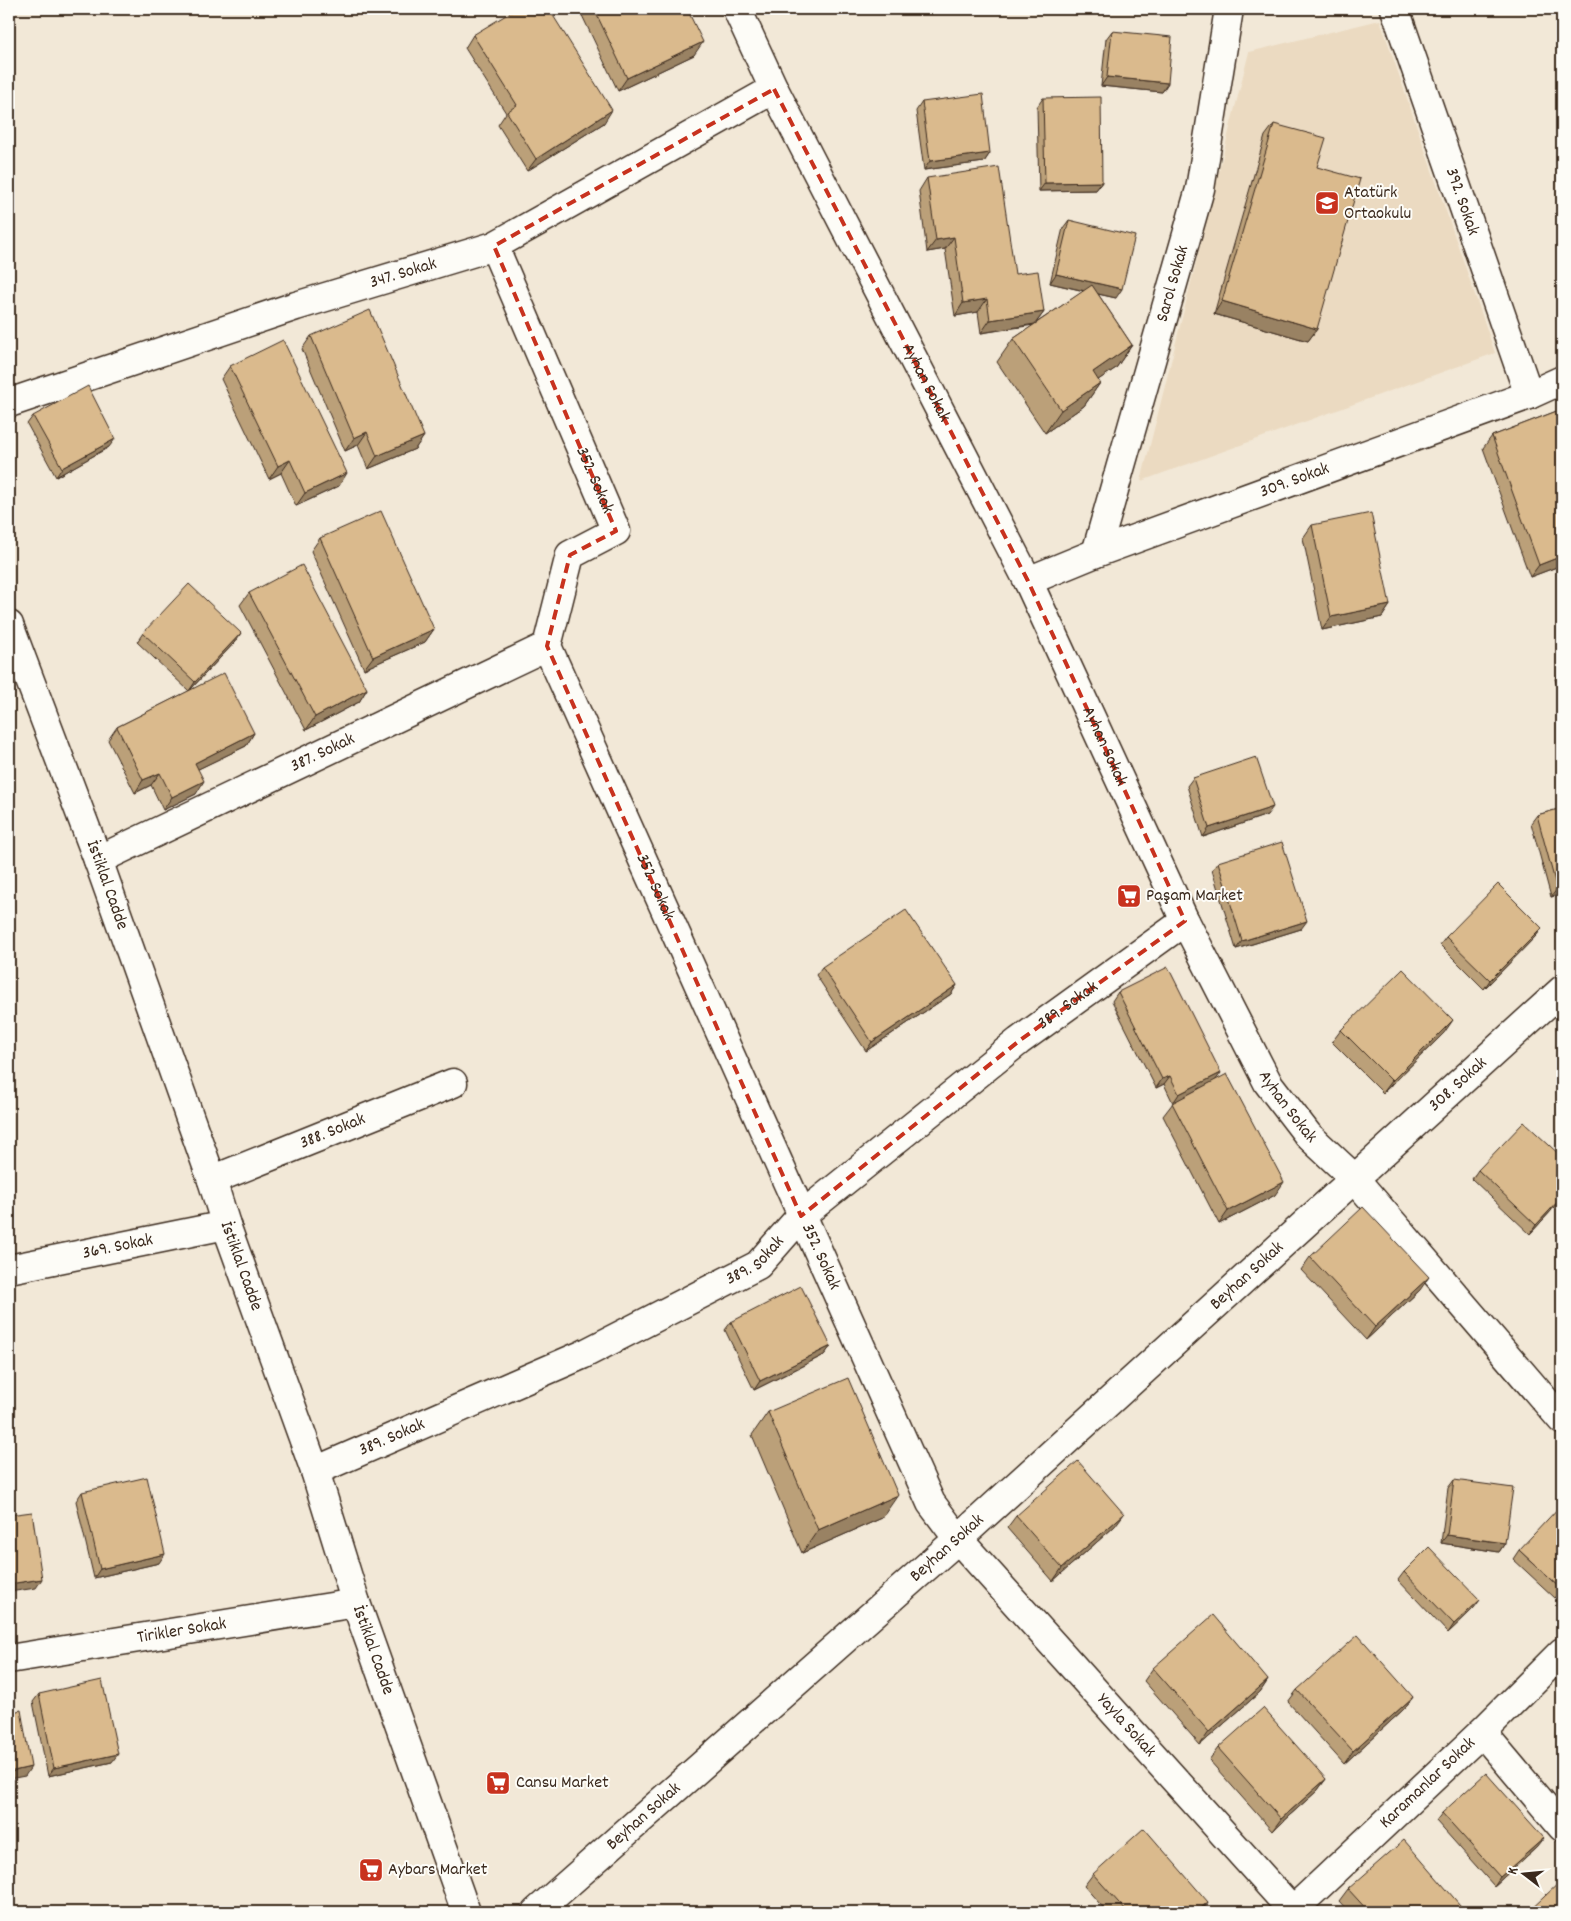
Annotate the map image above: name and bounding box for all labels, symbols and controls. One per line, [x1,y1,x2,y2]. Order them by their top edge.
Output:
street label: 392. Sokak [1439,164,1485,239]
place label: Atatürk Ortaokulu [1344,181,1411,227]
school or university icon: Atatürk Ortaokulu [1314,190,1340,216]
street label: Sarol Sokak [1150,242,1196,325]
street label: 347. Sokak [367,252,440,295]
street label: Ayhan Sokak [895,339,956,427]
street label: 352. Sokak [569,443,620,518]
street label: 309. Sokak [1256,456,1333,505]
street label: Ayhan Sokak [1075,702,1134,790]
street label: 387. Sokak [287,727,359,779]
street label: İstiklal Cadde [79,837,134,933]
street label: 352. Sokak [629,850,681,924]
supermarket icon: Paşam Market [1116,883,1142,909]
place label: Paşam Market [1146,884,1243,909]
street label: 389. Sokak [1032,975,1104,1036]
street label: 308. Sokak [1423,1051,1493,1118]
street label: Ayhan Sokak [1251,1067,1322,1149]
street label: 388. Sokak [296,1107,369,1156]
street label: İstiklal Cadde [213,1219,269,1314]
street label: 352. Sokak [795,1219,846,1294]
street label: 369. Sokak [80,1228,155,1266]
street label: 389. Sokak [721,1230,791,1292]
street label: Beyhan Sokak [1205,1236,1290,1316]
street label: 389. Sokak [355,1412,429,1463]
street label: Beyhan Sokak [905,1508,990,1588]
street label: İstiklal Cadde [345,1602,400,1698]
street label: Tirikler Sokak [135,1612,228,1651]
street label: Yayla Sokak [1091,1688,1162,1763]
street label: Karamanlar Sokak [1374,1731,1481,1835]
supermarket icon: Cansu Market [485,1770,511,1796]
place label: Cansu Market [516,1771,609,1796]
street label: Beyhan Sokak [601,1777,687,1857]
north arrow [1498,1848,1548,1898]
supermarket icon: Aybars Market [358,1857,384,1883]
place label: Aybars Market [388,1858,488,1883]
text: K [1503,1865,1524,1877]

